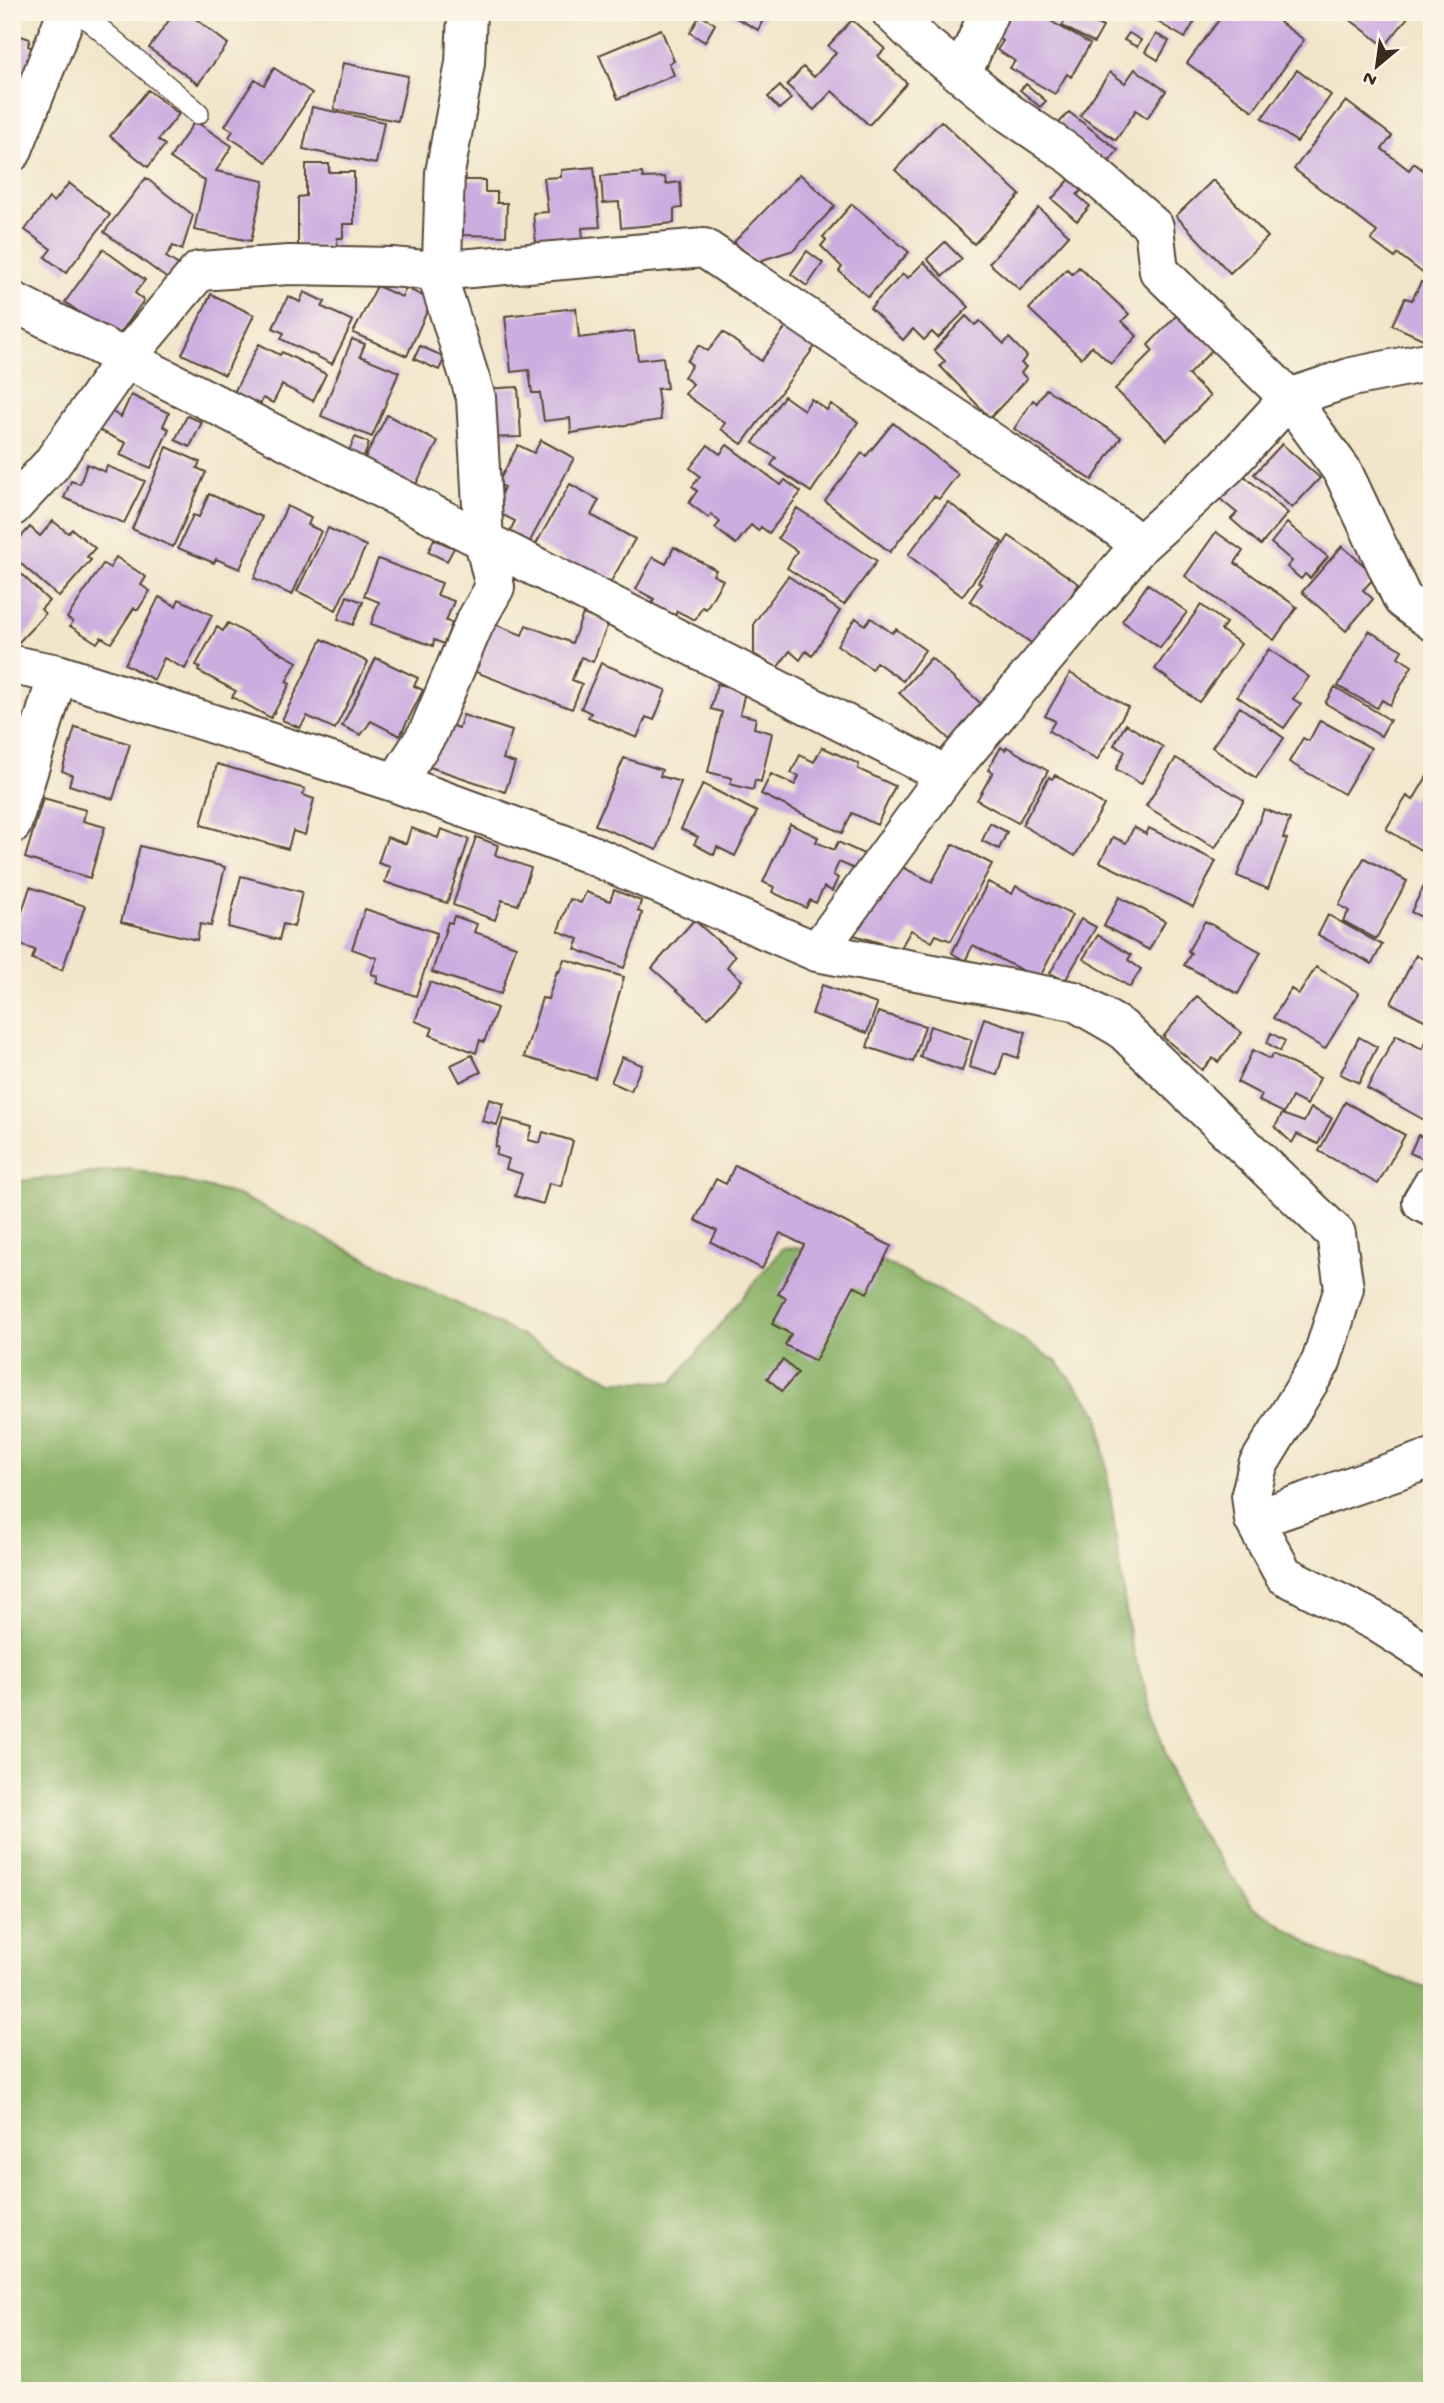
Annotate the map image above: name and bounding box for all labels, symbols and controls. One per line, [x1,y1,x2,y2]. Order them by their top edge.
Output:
north arrow [1342,32,1412,102]
text: N [1359,65,1381,91]

